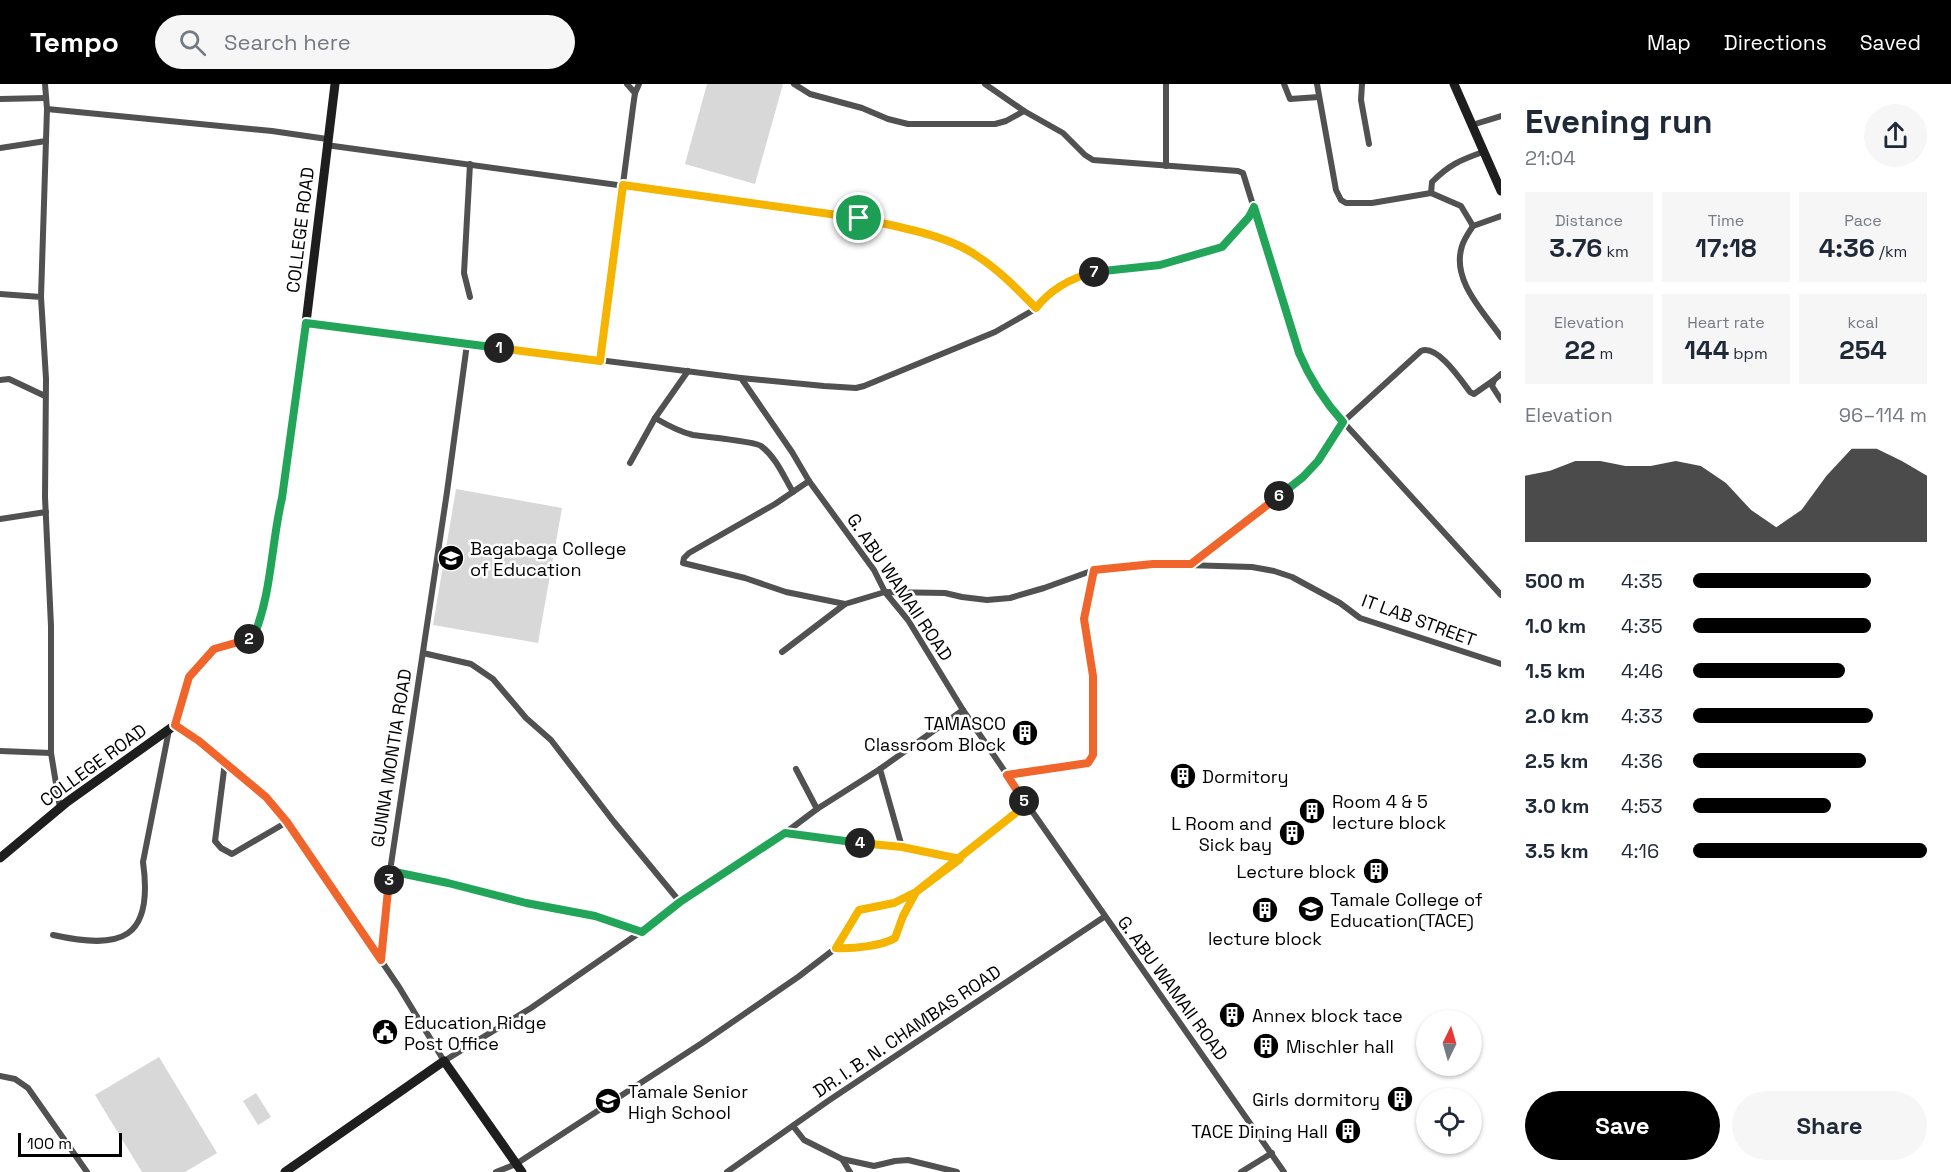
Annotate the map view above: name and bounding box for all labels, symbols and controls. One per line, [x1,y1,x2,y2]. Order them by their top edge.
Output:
search box [155,15,575,69]
text: Tempo [30,24,119,60]
icon: search [176,26,209,59]
text: Search here [224,28,351,56]
text: Map [1647,29,1691,56]
text: Directions [1724,29,1827,56]
text: Saved [1860,29,1921,56]
text: Evening run [1525,101,1713,143]
button: share [1864,104,1927,167]
text: 21:04 [1525,145,1576,171]
street label: COLLEGE ROAD [281,166,319,294]
pin [833,192,884,243]
icon: arrive [842,201,875,234]
text: Distance [1555,210,1623,231]
text: Time [1708,210,1744,231]
text: Pace [1844,210,1882,231]
text: 3.76 [1549,231,1602,265]
text: 17:18 [1695,231,1757,265]
text: 4:36 [1819,231,1875,265]
text: km [1602,241,1629,262]
text: /km [1875,241,1907,262]
pin: 7 [1079,257,1109,287]
text: 7 [1090,261,1098,282]
text: Elevation [1554,312,1624,333]
text: Heart rate [1687,312,1765,333]
text: kcal [1848,312,1878,333]
pin: 1 [484,333,514,363]
text: 22 [1565,333,1596,367]
text: 144 [1684,333,1729,367]
text: 254 [1839,333,1887,367]
text: 1 [495,337,503,358]
text: m [1596,343,1613,364]
text: bpm [1729,343,1768,364]
text: Elevation [1525,402,1613,428]
text: 96–114 m [1839,402,1927,428]
pin: 6 [1264,481,1294,511]
text: 6 [1274,485,1284,506]
street label: G. ABU WAMAII ROAD [842,509,958,665]
place label: Bagabaga College of Education [470,537,627,581]
school or university icon: Bagabaga College of Education [436,543,466,573]
text: 500 m [1525,568,1585,594]
text: 4:35 [1621,568,1663,594]
street label: IT LAB STREET [1359,589,1480,651]
text: 1.0 km [1525,613,1586,639]
text: 4:35 [1621,613,1663,639]
pin: 2 [234,624,264,654]
text: 2 [244,628,254,649]
text: 1.5 km [1525,658,1585,684]
text: 4:46 [1621,658,1663,684]
street label: GUNNA MONTIA ROAD [366,667,416,849]
text: 2.0 km [1525,703,1589,729]
text: 4:33 [1621,703,1663,729]
place label: TAMASCO Classroom Block [864,712,1006,756]
building icon: TAMASCO Classroom Block [1010,718,1040,748]
street label: COLLEGE ROAD [35,719,151,811]
text: 2.5 km [1525,748,1588,774]
text: 4:36 [1621,748,1663,774]
building icon: Dormitory [1168,761,1198,791]
place label: Dormitory [1202,765,1289,788]
pin: 5 [1009,786,1039,816]
text: 5 [1019,790,1029,811]
place label: Room 4 & 5 lecture block [1332,790,1446,834]
text: 3.0 km [1525,793,1589,819]
text: 4:53 [1621,793,1663,819]
building icon: Room 4 & 5 lecture block [1297,796,1327,826]
place label: L Room and Sick bay [1171,812,1272,856]
building icon: L Room and Sick bay [1277,818,1307,848]
pin: 4 [845,828,875,858]
text: 4 [855,832,865,853]
text: 3.5 km [1525,838,1589,864]
text: 4:16 [1621,838,1659,864]
building icon: Lecture block [1361,856,1391,886]
place label: Lecture block [1237,860,1356,883]
pin: 3 [374,865,404,895]
text: 3 [384,869,394,890]
place label: Tamale College of Education(TACE) [1330,888,1483,932]
school or university icon: Tamale College of Education(TACE) [1296,894,1326,924]
building icon: lecture block [1250,895,1280,925]
street label: G. ABU WAMAII ROAD [1113,911,1233,1065]
place label: lecture block [1208,927,1322,950]
street label: DR. I. B. N. CHAMBAS ROAD [809,960,1005,1102]
building icon: Annex block tace [1217,1000,1247,1030]
place label: Annex block tace [1252,1004,1403,1027]
north arrow [1416,1010,1482,1076]
map controls [1416,1010,1482,1154]
place label: Education Ridge Post Office [404,1011,546,1055]
public building icon: Education Ridge Post Office [370,1017,400,1047]
building icon: Mischler hall [1251,1031,1281,1061]
place label: Mischler hall [1286,1035,1394,1058]
place label: Tamale Senior High School [628,1080,748,1124]
building icon: Girls dormitory [1385,1084,1415,1114]
school or university icon: Tamale Senior High School [593,1086,623,1116]
place label: Girls dormitory [1252,1088,1380,1111]
button: locate [1416,1088,1482,1154]
button: Save [1525,1091,1720,1160]
button: Share [1732,1091,1927,1160]
building icon: TACE Dining Hall [1333,1116,1363,1146]
place label: TACE Dining Hall [1191,1120,1328,1143]
scale bar [18,1130,122,1158]
text: 100 m [27,1133,72,1154]

